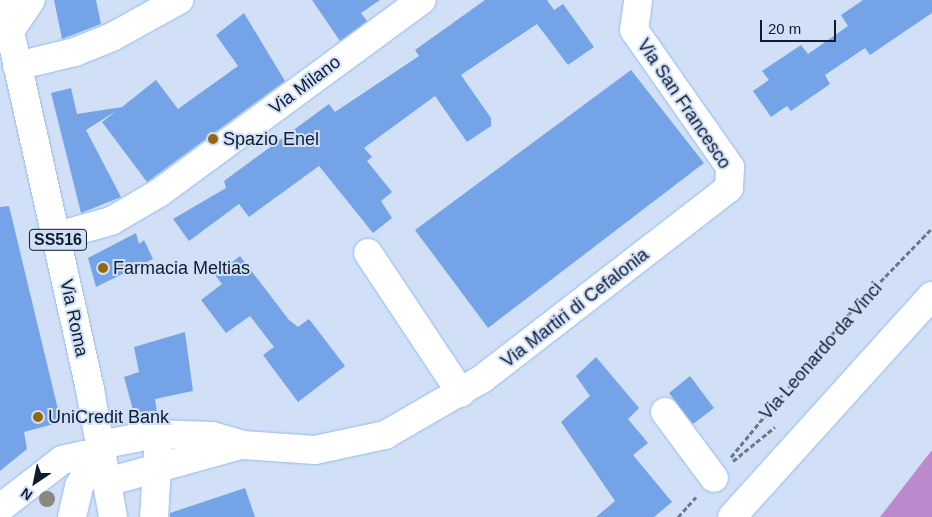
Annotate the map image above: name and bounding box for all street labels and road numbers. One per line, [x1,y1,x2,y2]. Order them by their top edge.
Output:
street label: Via San Francesco [633,35,735,173]
street label: Via Milano [265,51,345,119]
road number: SS516 [28,226,88,254]
street label: Via Martiri di Cefalonia [497,244,653,372]
street label: Via Roma [55,277,93,359]
street label: Via Leonardo da Vinci [755,278,887,424]

